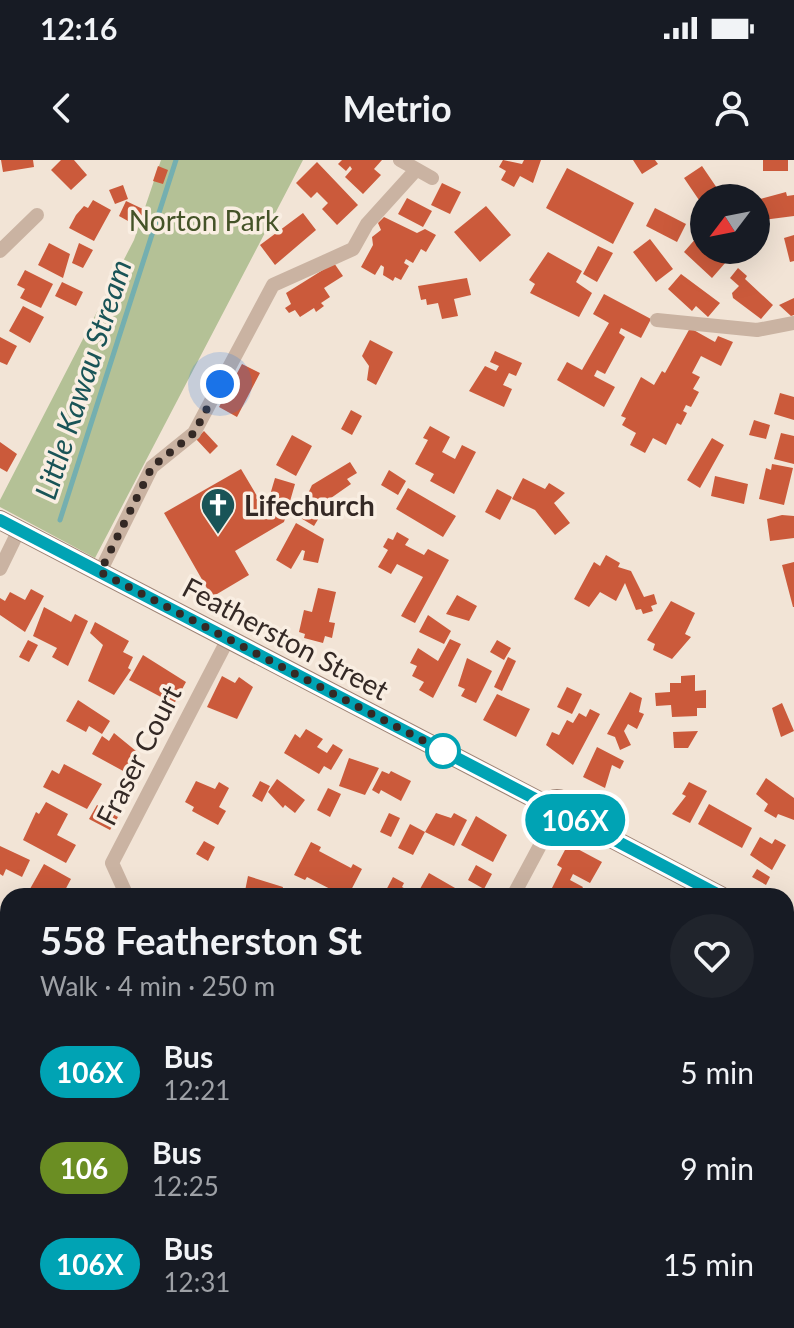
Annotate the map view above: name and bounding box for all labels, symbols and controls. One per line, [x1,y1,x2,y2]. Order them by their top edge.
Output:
text: 12:16 [40,10,117,46]
icon: back [40,86,84,130]
text: Metrio [342,86,452,130]
icon: person [710,86,754,130]
north arrow [690,184,770,264]
map controls [690,184,770,264]
park label: Norton Park [129,203,280,237]
water label: Little Kawau Stream [26,255,138,503]
your location [200,364,240,404]
church icon: Lifechurch [199,486,237,536]
place label: Lifechurch [244,488,375,522]
street label: Featherston Street [177,569,395,707]
street label: Fraser Court [88,679,188,831]
unlabelled marker [426,734,460,768]
line badge: 106X [519,794,631,846]
text: 106X [541,803,609,837]
button: heart [670,914,754,998]
text: 558 Featherston St [40,917,362,963]
text: Walk · 4 min · 250 m [40,970,275,1002]
text: Bus [164,1038,213,1074]
text: 5 min [680,1054,754,1090]
text: 106X [56,1055,124,1089]
text: 12:21 [164,1074,230,1106]
text: Bus [152,1134,202,1170]
text: 9 min [680,1150,754,1186]
text: 106 [60,1151,108,1185]
text: 12:25 [152,1170,219,1202]
text: Bus [164,1230,213,1266]
text: 15 min [663,1246,754,1282]
text: 106X [56,1247,124,1281]
text: 12:31 [164,1266,230,1298]

